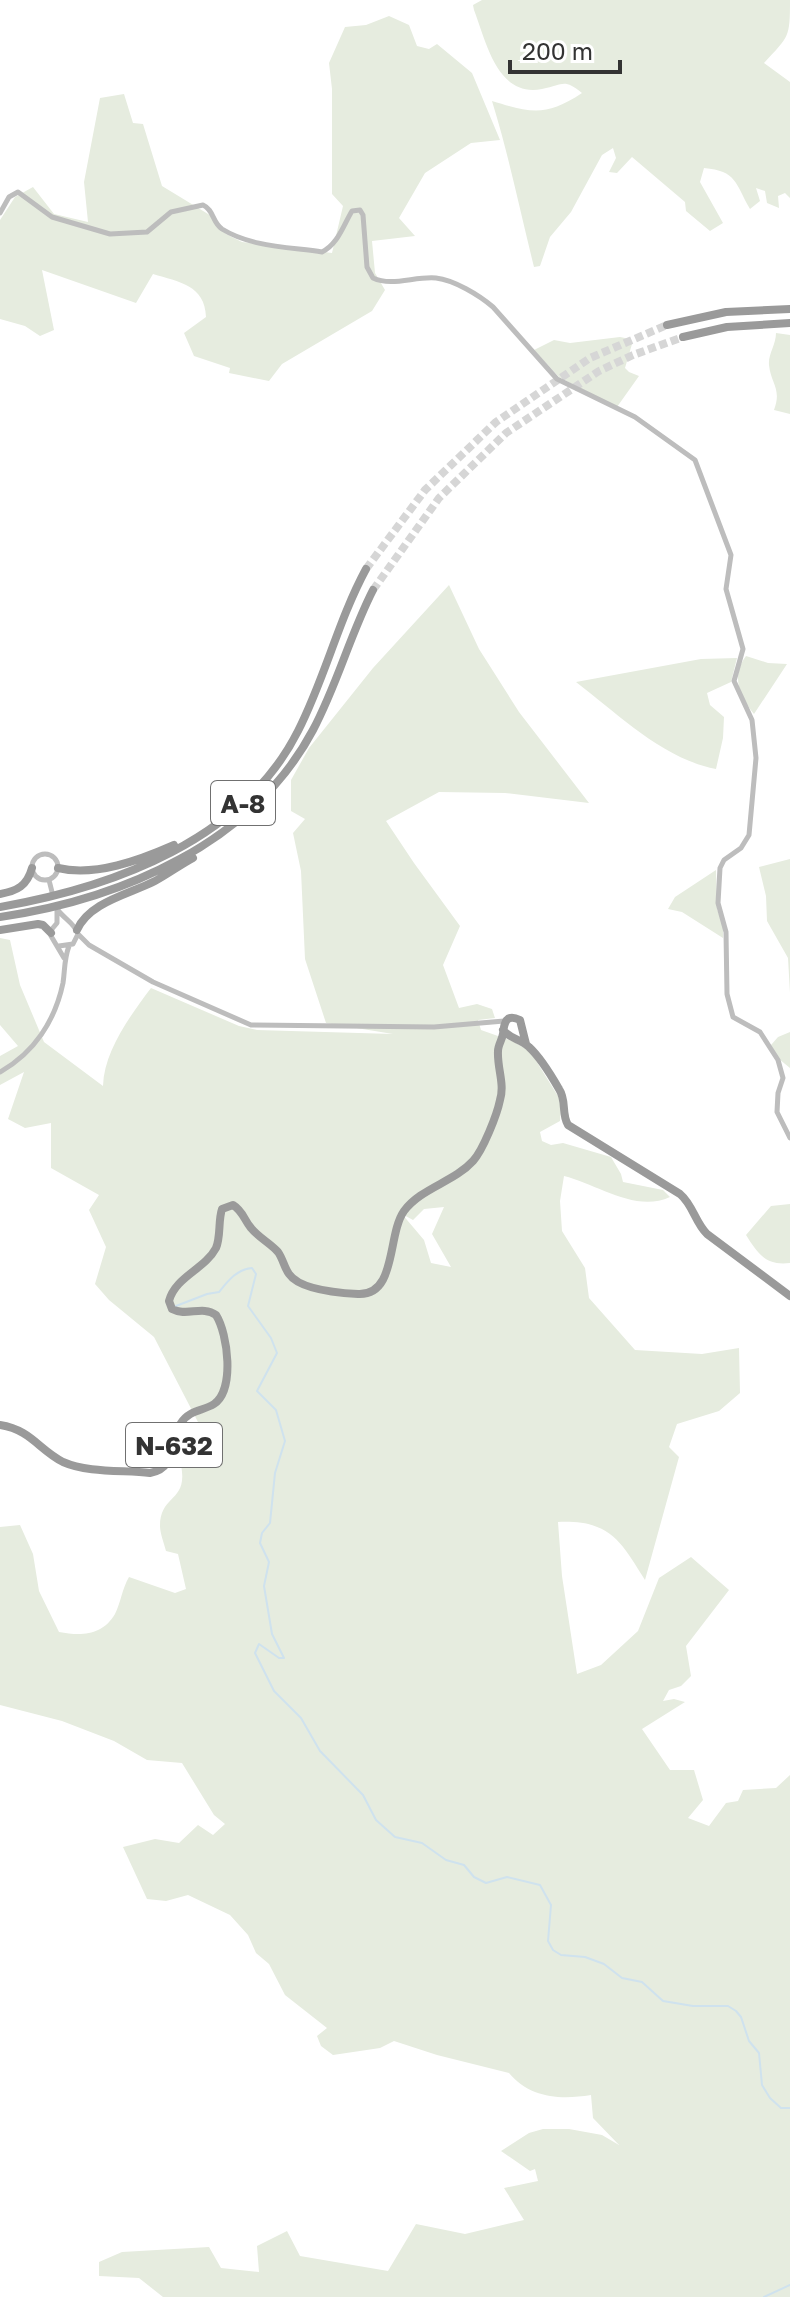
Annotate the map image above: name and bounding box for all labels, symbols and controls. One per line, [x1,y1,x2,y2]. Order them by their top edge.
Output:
scale bar [510,24,620,74]
text: 200 m [522,36,593,65]
road number: A-8 [211,781,275,825]
road number: N-632 [126,1423,222,1467]

